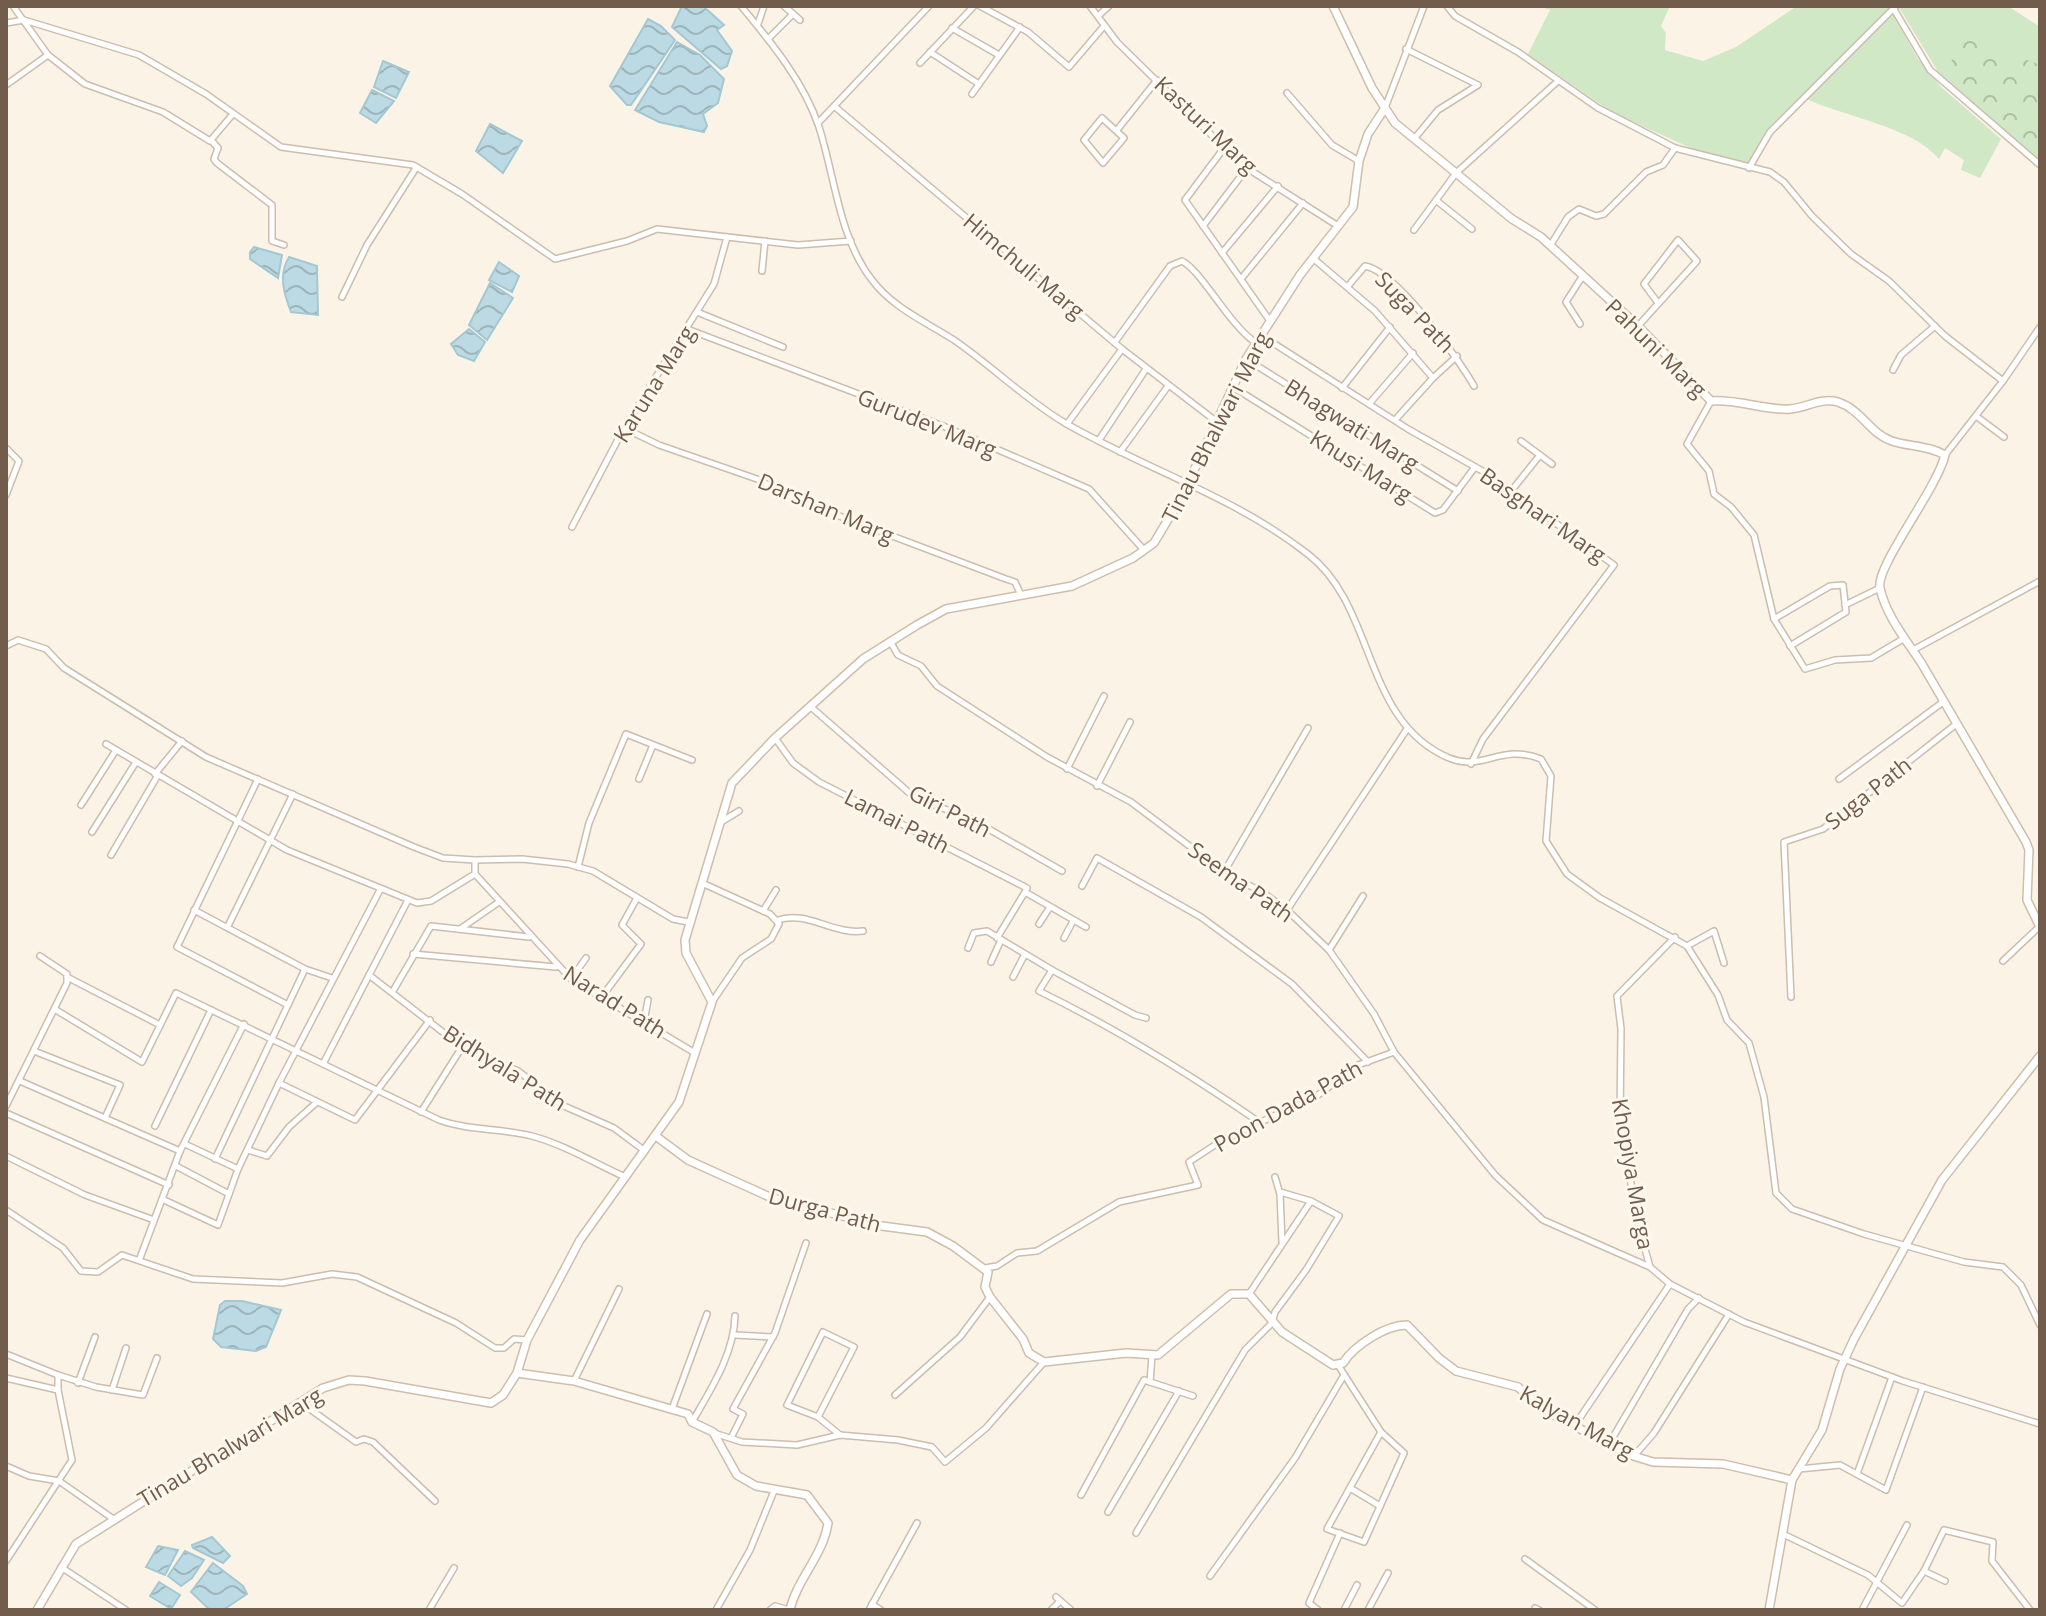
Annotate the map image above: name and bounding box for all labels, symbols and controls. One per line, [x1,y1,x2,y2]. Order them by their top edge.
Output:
street label: Kasturi Marg [1149,69,1265,180]
street label: Himchuli Marg [958,206,1092,325]
street label: Suga Path [1369,264,1462,358]
street label: Pahuni Marg [1599,291,1714,403]
street label: Karuna Marg [605,319,701,448]
street label: Tinau Bhalwari Marg [1154,326,1276,527]
street label: Bhagwati Marg [1280,371,1425,477]
street label: Gurudev Marg [853,381,1001,464]
street label: Khusi Marg [1305,422,1418,508]
street label: Basghari Marg [1474,460,1613,569]
street label: Darshan Marg [754,465,899,549]
street label: Suga Path [1818,749,1917,836]
street label: Giri Path [904,777,997,844]
street label: Lamai Path [840,781,955,859]
street label: Seema Path [1183,834,1300,928]
street label: Narad Path [558,958,673,1045]
street label: Bidhyala Path [438,1017,573,1117]
street label: Poon Dada Path [1208,1052,1367,1158]
street label: Khopiya Marga [1606,1096,1662,1252]
street label: Durga Path [766,1180,885,1238]
street label: Kalyan Marg [1515,1377,1640,1465]
street label: Tinau Bhalwari Marg [132,1379,327,1513]

